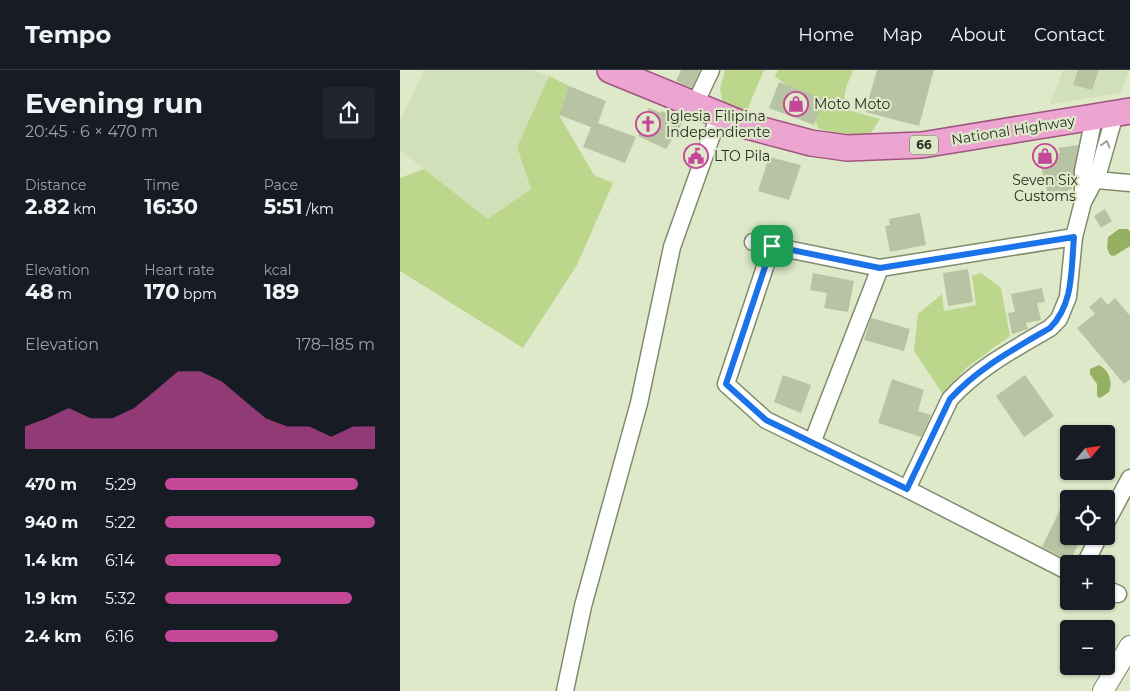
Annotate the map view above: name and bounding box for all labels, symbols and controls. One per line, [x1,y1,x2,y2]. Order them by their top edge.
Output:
text: Tempo [25,20,111,49]
text: Home [798,24,854,46]
text: Map [882,24,922,46]
text: About [950,24,1006,46]
text: Contact [1034,24,1105,46]
text: Evening run [25,86,203,120]
button: share [323,87,375,139]
shop icon: Moto Moto [783,91,809,117]
place label: Moto Moto [814,95,891,113]
place label: Iglesia Filipina Independiente [666,107,770,141]
church icon: Iglesia Filipina Independiente [635,111,661,137]
street label: National Highway [950,111,1076,149]
text: 20:45 · 6 × 470 m [25,122,158,141]
road number: 66 [910,136,938,154]
one-way arrow [1101,140,1111,148]
public building icon: LTO Pila [683,143,709,169]
shop icon: Seven Six Customs [1032,143,1058,169]
place label: LTO Pila [714,147,770,165]
place label: Seven Six Customs [1012,171,1078,205]
text: Distance [25,176,87,194]
text: Time [144,176,179,194]
text: Pace [264,176,298,194]
text: 2.82 [25,194,70,219]
text: 16:30 [144,194,198,219]
text: 5:51 [264,194,302,219]
text: km [70,200,96,218]
text: /km [302,200,334,218]
pin [751,225,793,267]
icon: arrive [758,232,786,260]
text: Elevation [25,261,90,279]
text: Heart rate [144,261,215,279]
text: kcal [264,261,292,279]
text: 48 [25,279,54,304]
text: 170 [144,279,179,304]
text: 189 [264,279,299,304]
text: m [54,285,72,303]
text: bpm [179,285,217,303]
text: Elevation [25,335,99,354]
text: 178–185 m [296,335,375,354]
north arrow [1060,425,1115,480]
map controls [1060,425,1115,675]
text: 470 m [25,475,77,494]
text: 5:29 [105,475,136,494]
button: locate [1060,490,1115,545]
text: 940 m [25,513,78,532]
text: 5:22 [105,513,136,532]
text: 1.4 km [25,551,78,570]
text: 6:14 [105,551,135,570]
button: + [1060,555,1115,610]
text: 1.9 km [25,589,77,608]
text: 5:32 [105,589,135,608]
button: − [1060,620,1115,675]
text: 2.4 km [25,627,82,646]
text: 6:16 [105,627,134,646]

